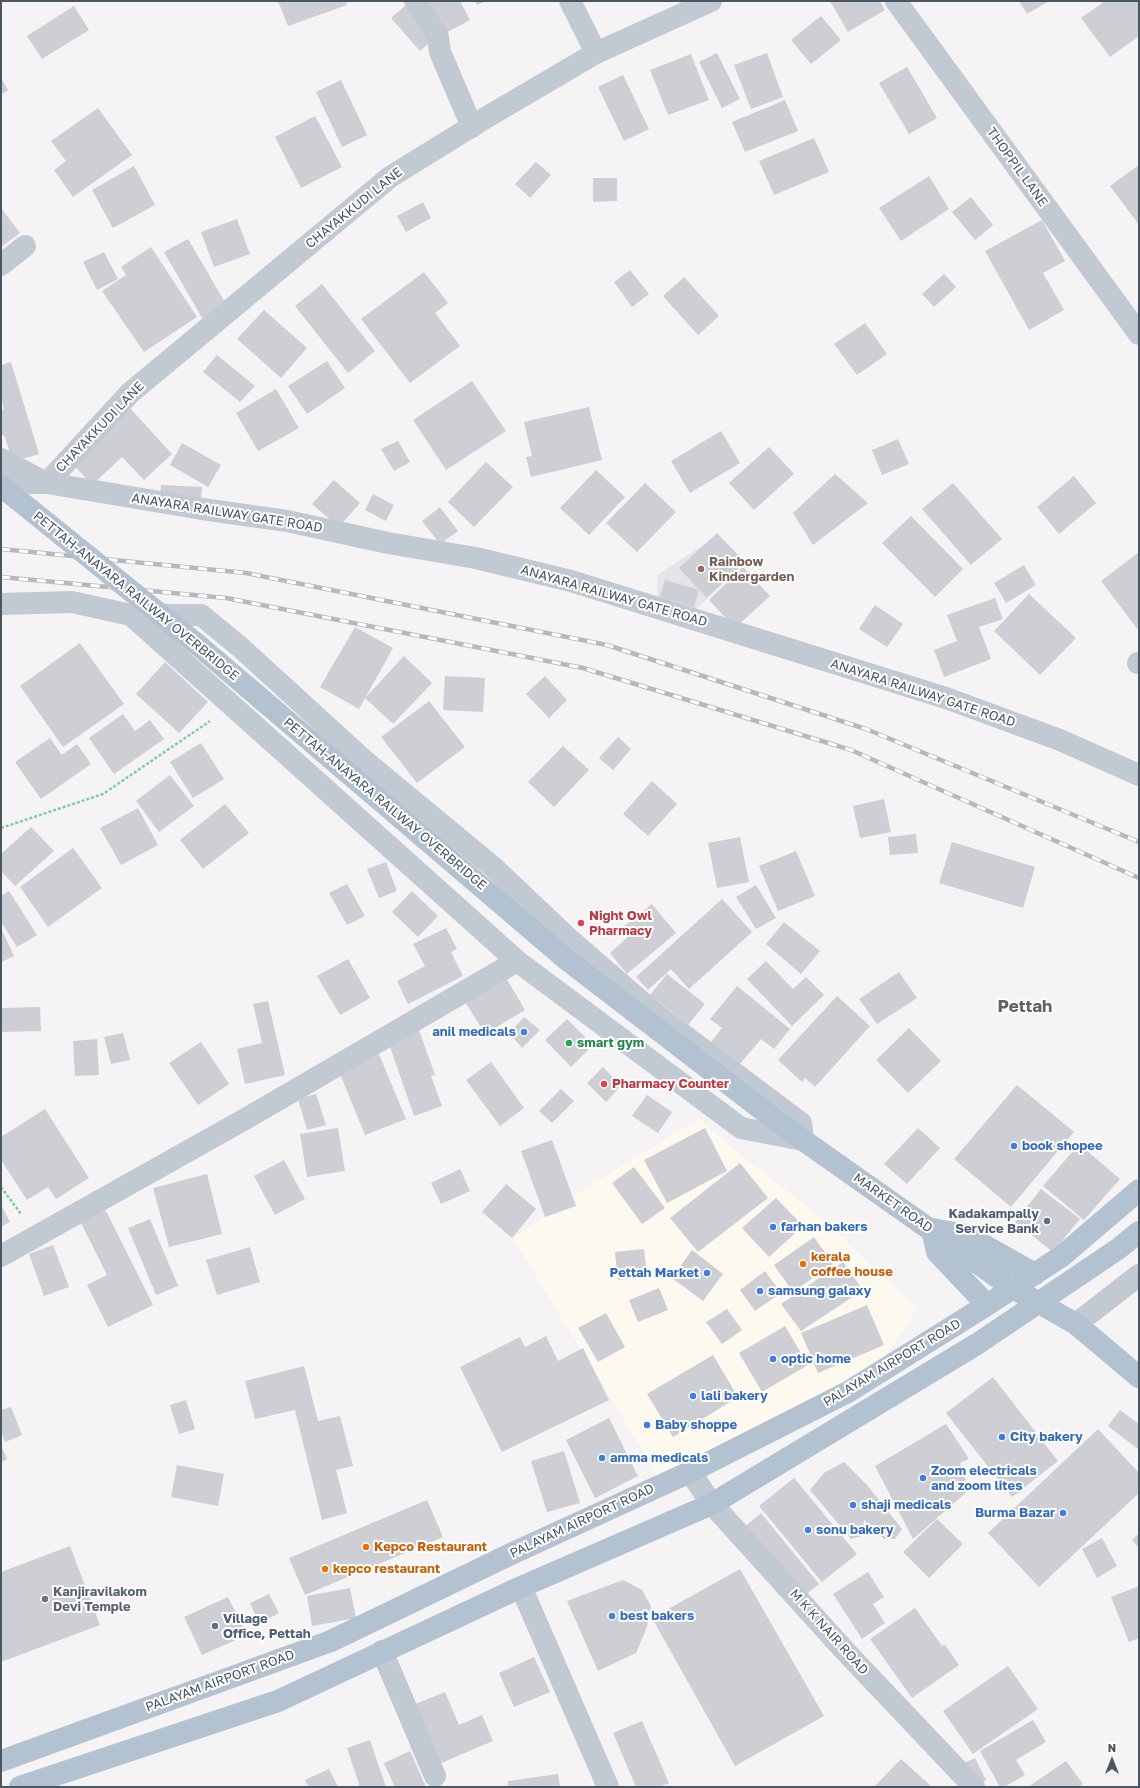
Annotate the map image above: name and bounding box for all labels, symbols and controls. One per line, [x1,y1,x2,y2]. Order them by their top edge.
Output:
street label: THOPPIL LANE [983,125,1051,209]
street label: CHAYAKKUDI LANE [302,164,406,252]
street label: CHAYAKKUDI LANE [53,378,147,476]
street label: ANAYARA RAILWAY GATE ROAD [130,490,324,536]
street label: PETTAH-ANAYARA RAILWAY OVERBRIDGE [30,508,242,684]
place label: Rainbow Kindergarden [709,554,794,585]
street label: ANAYARA RAILWAY GATE ROAD [519,562,709,630]
marker: Rainbow Kindergarden [696,564,706,574]
street label: ANAYARA RAILWAY GATE ROAD [829,656,1017,730]
street label: PETTAH-ANAYARA RAILWAY OVERBRIDGE [280,715,490,893]
place label: Night Owl Pharmacy [589,908,652,939]
marker: Night Owl Pharmacy [576,918,586,928]
district label: Pettah [998,997,1052,1017]
place label: anil medicals [432,1024,516,1040]
marker: anil medicals [519,1027,529,1037]
place label: smart gym [577,1035,644,1051]
marker: smart gym [564,1038,574,1048]
place label: Pharmacy Counter [612,1076,729,1092]
marker: Pharmacy Counter [599,1079,609,1089]
place label: book shopee [1022,1138,1103,1154]
marker: book shopee [1009,1141,1019,1151]
street label: MARKET ROAD [850,1170,936,1236]
place label: Kadakampally Service Bank [949,1206,1039,1237]
marker: Kadakampally Service Bank [1042,1216,1052,1226]
place label: farhan bakers [781,1219,867,1235]
marker: farhan bakers [768,1222,778,1232]
place label: kerala coffee house [811,1249,893,1280]
marker: kerala coffee house [798,1259,808,1269]
place label: Pettah Market [610,1265,699,1281]
marker: Pettah Market [702,1268,712,1278]
place label: samsung galaxy [768,1283,871,1299]
marker: samsung galaxy [755,1286,765,1296]
street label: PALAYAM AIRPORT ROAD [821,1316,963,1410]
place label: optic home [781,1351,851,1367]
marker: optic home [768,1354,778,1364]
place label: lali bakery [701,1388,768,1404]
marker: lali bakery [688,1391,698,1401]
place label: Baby shoppe [655,1417,737,1433]
marker: Baby shoppe [642,1420,652,1430]
place label: City bakery [1010,1429,1083,1445]
marker: City bakery [997,1432,1007,1442]
place label: amma medicals [610,1450,708,1466]
marker: amma medicals [597,1453,607,1463]
place label: Zoom electricals and zoom lites [931,1463,1037,1494]
marker: Zoom electricals and zoom lites [918,1473,928,1483]
street label: PALAYAM AIRPORT ROAD [507,1481,657,1561]
place label: shaji medicals [861,1497,951,1513]
marker: shaji medicals [848,1500,858,1510]
place label: Burma Bazar [975,1505,1055,1521]
marker: Burma Bazar [1058,1508,1068,1518]
place label: sonu bakery [816,1522,894,1538]
marker: sonu bakery [803,1525,813,1535]
place label: Kepco Restaurant [374,1539,487,1555]
marker: Kepco Restaurant [361,1542,371,1552]
place label: kepco restaurant [333,1561,440,1577]
marker: kepco restaurant [320,1564,330,1574]
place label: Kanjiravilakom Devi Temple [53,1584,147,1615]
street label: M K K NAIR ROAD [787,1586,871,1678]
marker: Kanjiravilakom Devi Temple [40,1594,50,1604]
place label: best bakers [620,1608,694,1624]
place label: Village Office, Pettah [223,1611,311,1642]
marker: best bakers [607,1611,617,1621]
marker: Village Office, Pettah [210,1621,220,1631]
street label: PALAYAM AIRPORT ROAD [143,1647,297,1715]
north arrow [1092,1740,1132,1780]
text: N [1108,1741,1116,1754]

